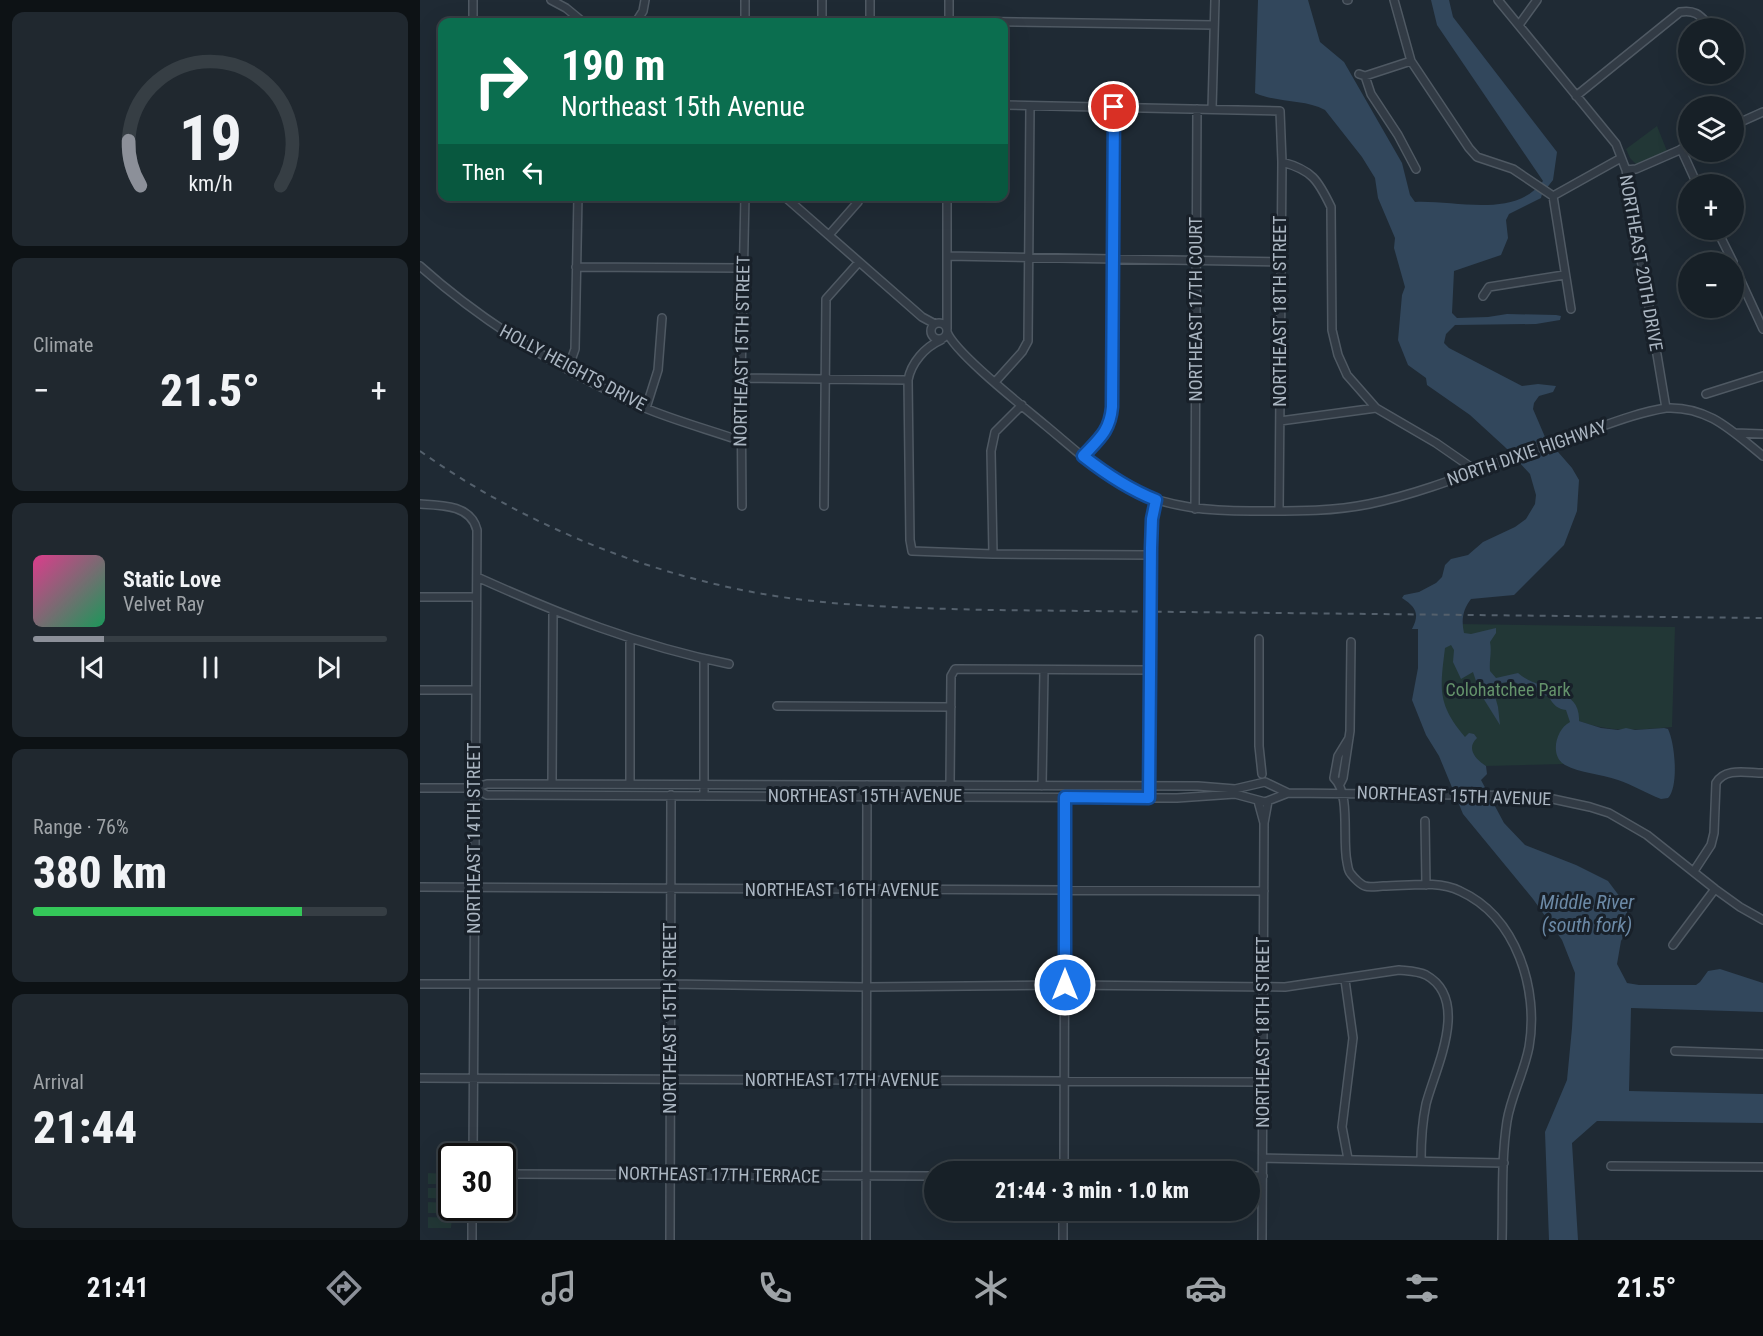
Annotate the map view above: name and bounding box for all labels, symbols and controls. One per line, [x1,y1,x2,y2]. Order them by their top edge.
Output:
map controls [1678,18,1744,318]
button: search [1678,18,1744,84]
text: 190 m [561,41,666,90]
icon: right [462,42,540,120]
pin [1088,81,1139,132]
icon: arrive [1097,90,1130,123]
text: Northeast 15th Avenue [561,91,805,123]
button: layers [1678,96,1744,162]
text: 19 [178,102,242,175]
icon: left [517,156,550,189]
text: Then [462,160,505,185]
text: km/h [188,171,232,196]
street label: NORTHEAST 20TH DRIVE [1616,173,1667,353]
button: + [1678,174,1744,240]
street label: NORTHEAST 18TH STREET [1269,215,1290,407]
street label: NORTHEAST 17TH COURT [1185,217,1206,401]
button: − [1678,252,1744,318]
street label: NORTHEAST 15TH STREET [729,255,754,447]
street label: HOLLY HEIGHTS DRIVE [496,320,650,415]
text: Climate [33,333,93,357]
text: 21.5° [160,364,260,417]
text: − [33,371,50,410]
text: + [371,371,387,410]
street label: NORTH DIXIE HIGHWAY [1444,415,1610,490]
text: Static Love [123,567,221,592]
text: Velvet Ray [123,592,204,616]
icon: previous [76,651,109,684]
icon: pause [194,651,227,684]
icon: next [312,651,345,684]
park label: Colohatchee Park [1445,679,1571,700]
street label: NORTHEAST 14TH STREET [463,742,484,934]
street label: NORTHEAST 15TH AVENUE [1356,782,1552,809]
street label: NORTHEAST 15TH AVENUE [768,785,962,806]
text: Range · 76% [33,815,129,839]
text: 380 km [33,846,167,899]
street label: NORTHEAST 16TH AVENUE [745,879,939,900]
water label: Middle River (south fork) [1540,890,1635,937]
street label: NORTHEAST 15TH STREET [659,922,680,1114]
street label: NORTHEAST 18TH STREET [1252,936,1273,1128]
position arrow [1033,953,1097,1017]
street label: NORTHEAST 17TH AVENUE [745,1069,939,1090]
text: Arrival [33,1070,84,1094]
text: 21:44 [33,1101,137,1154]
speed limit sign: 30 [438,1143,516,1221]
street label: NORTHEAST 17TH TERRACE [618,1162,820,1187]
text: 21:44 · 3 min · 1.0 km [995,1178,1189,1203]
icon: directions [323,1267,365,1309]
icon: music [538,1267,580,1309]
icon: phone [754,1267,796,1309]
icon: climate [970,1267,1012,1309]
icon: car [1185,1267,1227,1309]
icon: filters [1401,1267,1443,1309]
text: 21:41 [87,1272,149,1304]
text: 21.5° [1617,1272,1676,1304]

